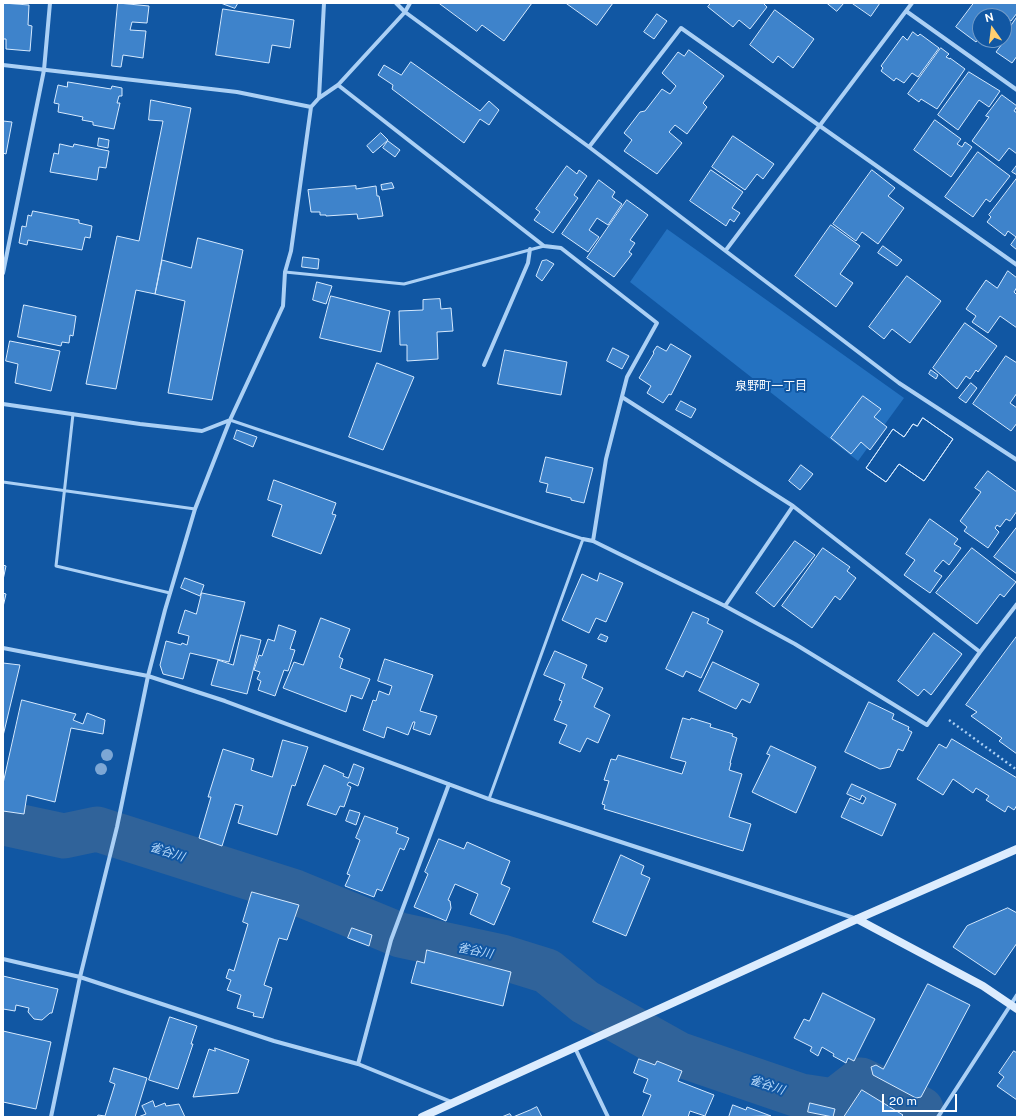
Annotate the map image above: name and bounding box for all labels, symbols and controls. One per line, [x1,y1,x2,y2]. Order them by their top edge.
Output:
north arrow [972,8,1012,48]
text: N [984,10,995,24]
district label: 泉野町一丁目 [735,379,807,393]
water label: 雀谷川 [148,840,186,864]
water label: 雀谷川 [456,940,494,962]
water label: 雀谷川 [748,1072,786,1098]
scale bar [884,1086,959,1112]
text: 20 m [889,1094,917,1108]

